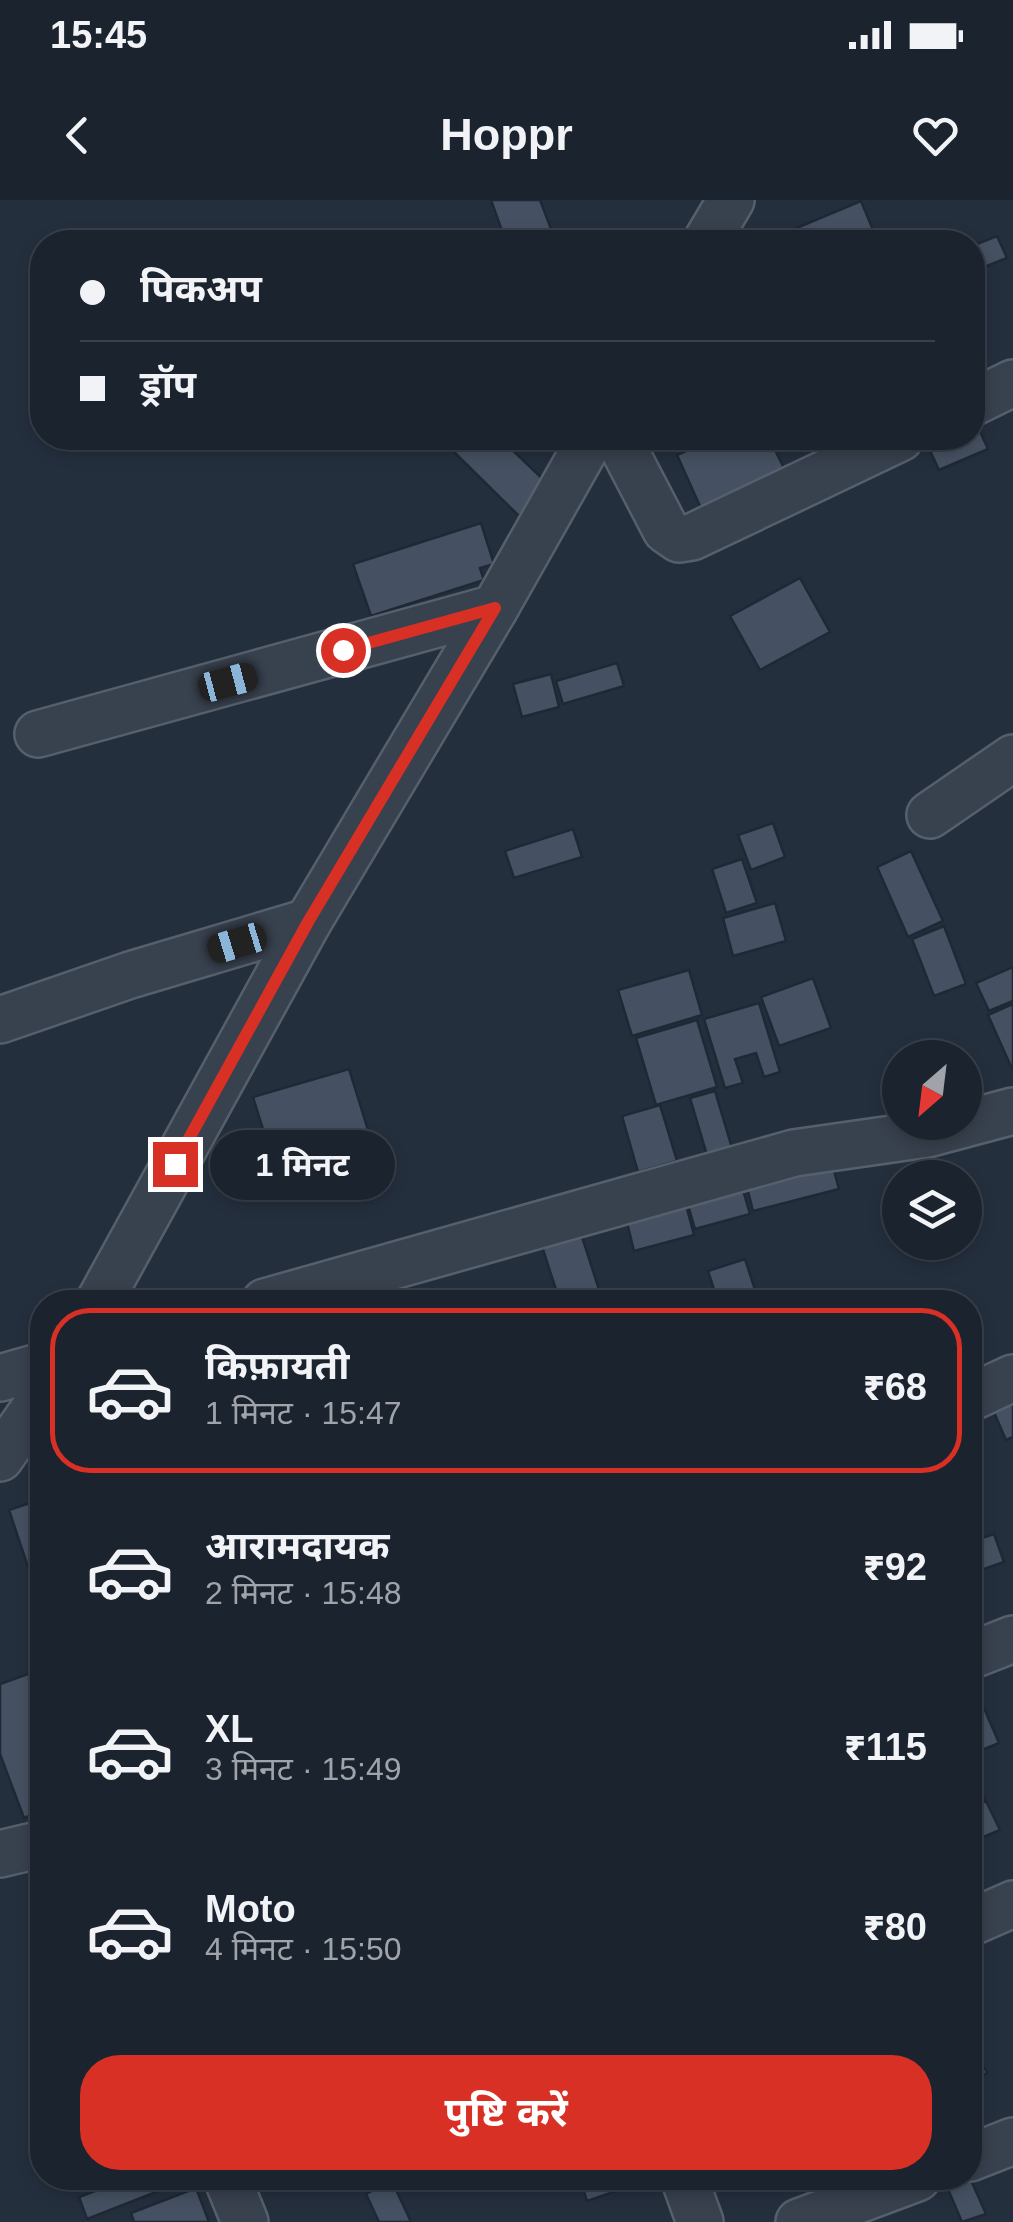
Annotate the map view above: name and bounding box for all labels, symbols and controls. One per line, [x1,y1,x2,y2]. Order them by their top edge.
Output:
text: 15:45 [50,14,147,56]
icon: back [50,108,105,163]
icon: heart [908,108,963,163]
text: Hoppr [440,109,573,160]
text: पिकअप [140,268,262,310]
text: ड्रॉप [140,364,196,406]
route start [321,628,366,673]
car [195,660,261,704]
car [204,920,270,966]
north arrow [882,1040,982,1140]
map controls [882,1040,982,1260]
callout: 1 मिनट [210,1129,395,1199]
route end [153,1142,198,1187]
text: 1 मिनट [256,1147,349,1183]
button: layers [882,1160,982,1260]
text: किफ़ायती [205,1345,349,1387]
icon: car [85,1346,175,1436]
text: ₹68 [863,1366,927,1408]
text: 1 मिनट · 15:47 [205,1395,402,1431]
text: आरामदायक [205,1525,389,1567]
icon: car [85,1526,175,1616]
text: ₹92 [863,1546,927,1588]
text: 2 मिनट · 15:48 [205,1575,402,1611]
icon: car [85,1706,175,1796]
text: XL [205,1708,254,1750]
text: ₹115 [844,1726,927,1768]
text: 3 मिनट · 15:49 [205,1751,402,1787]
icon: car [85,1886,175,1976]
text: Moto [205,1888,296,1930]
text: ₹80 [863,1906,927,1948]
text: 4 मिनट · 15:50 [205,1931,402,1967]
button: पुष्टि करें [80,2055,932,2170]

